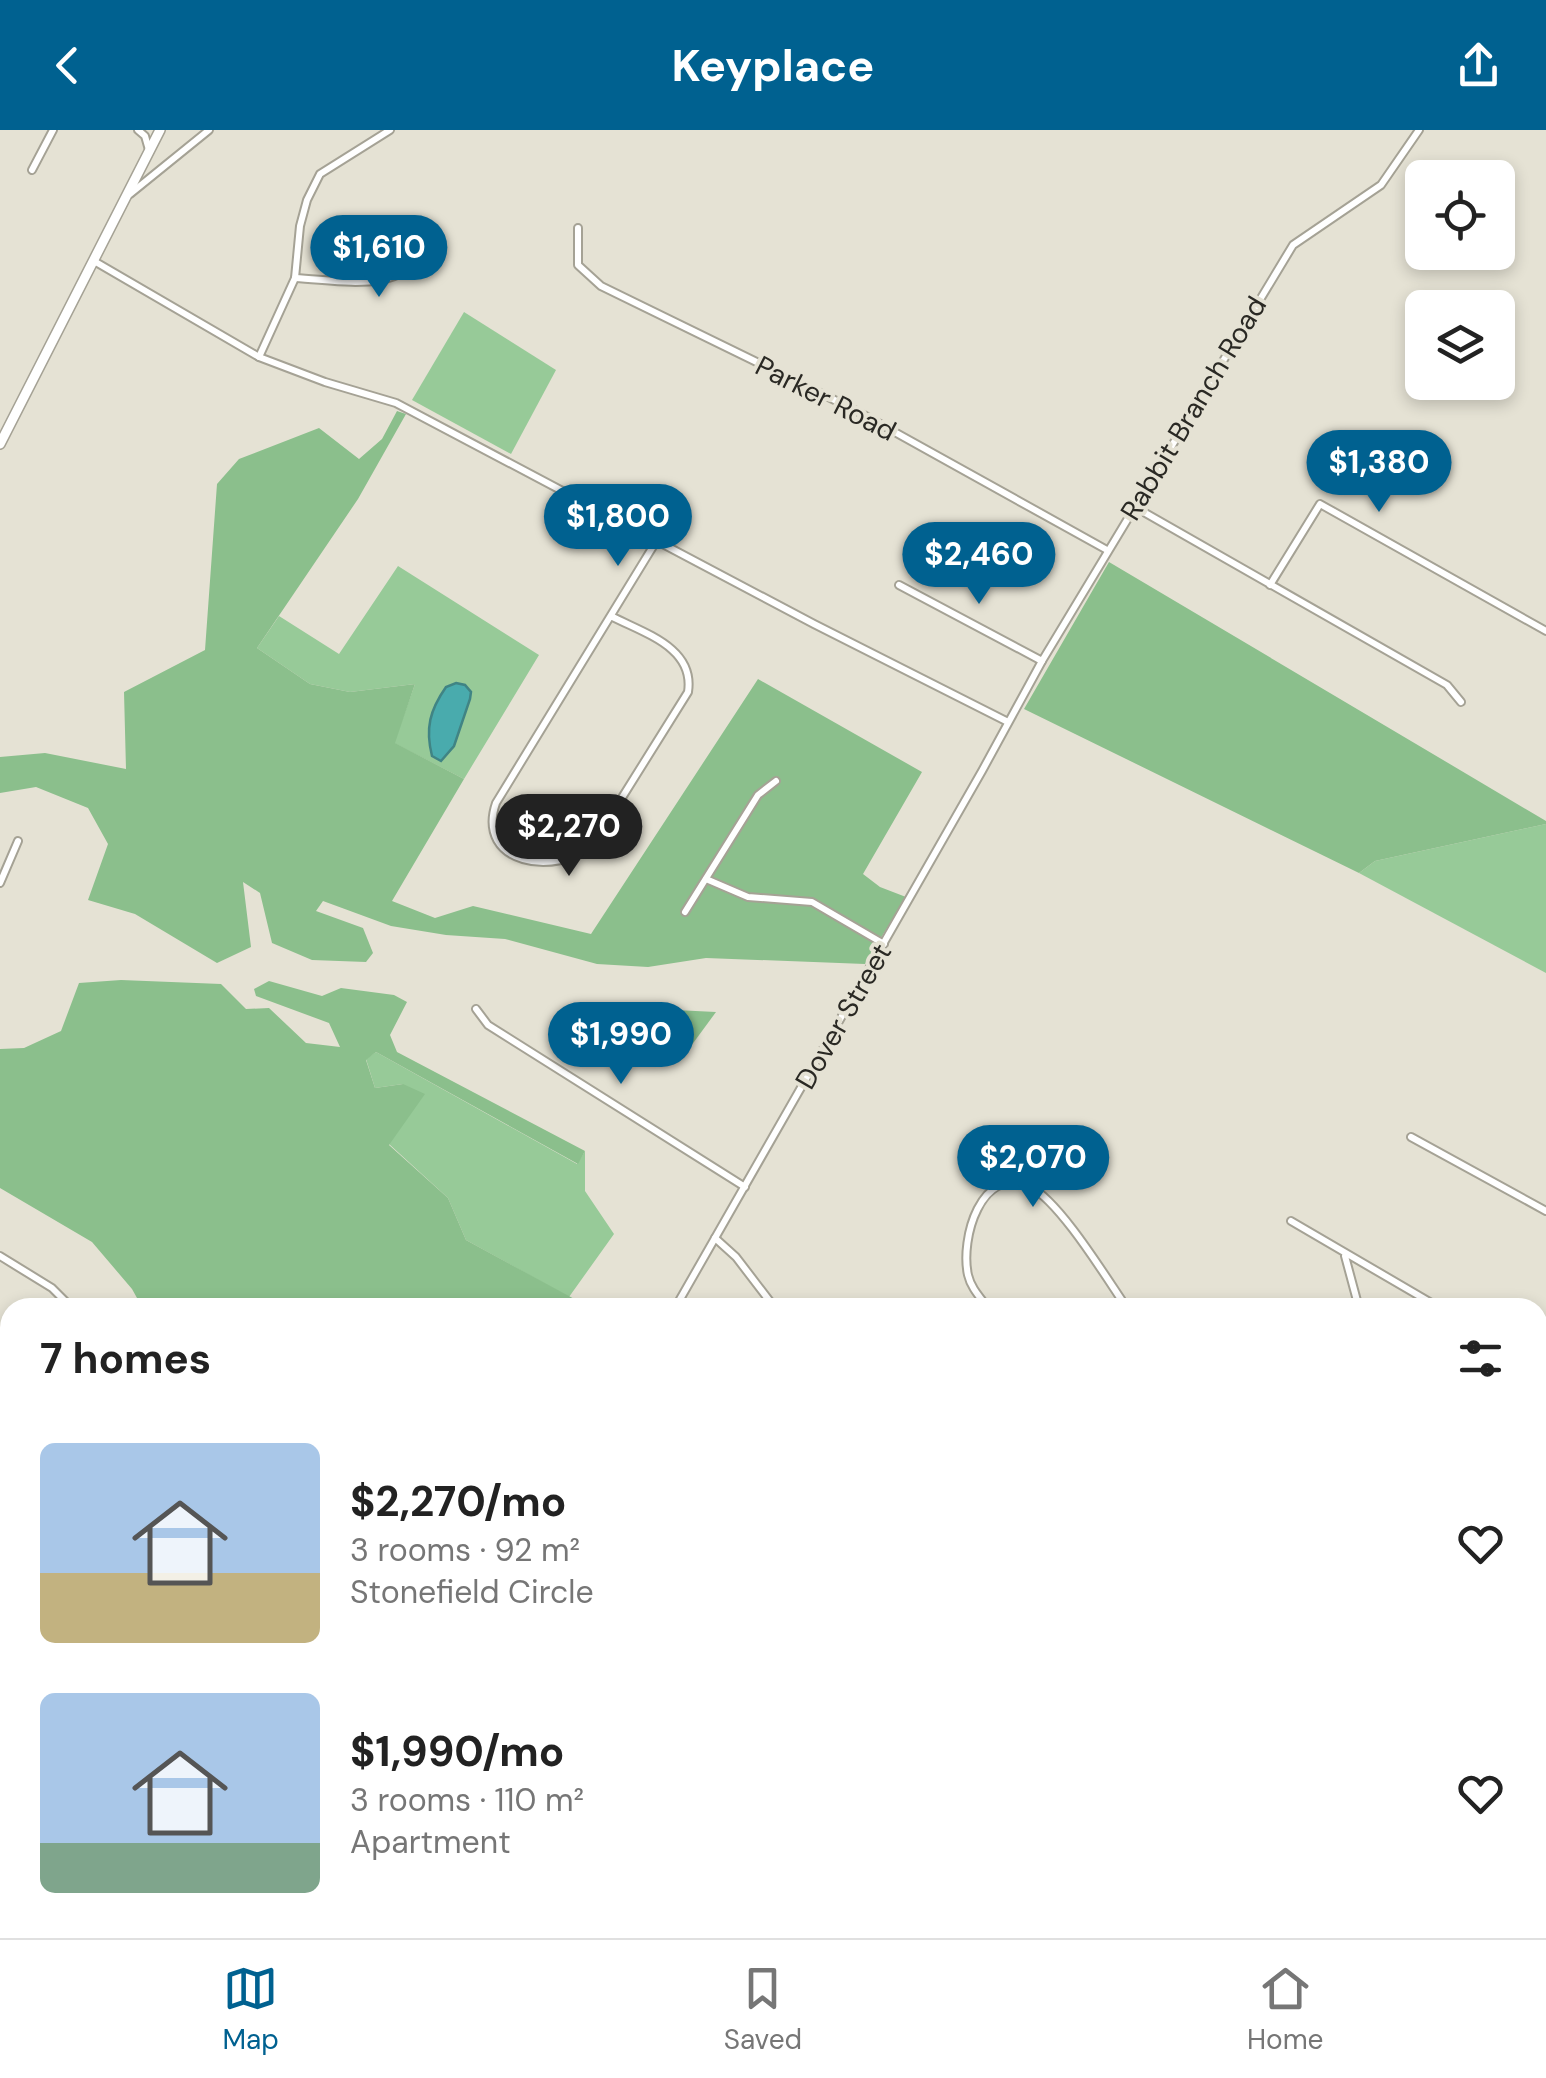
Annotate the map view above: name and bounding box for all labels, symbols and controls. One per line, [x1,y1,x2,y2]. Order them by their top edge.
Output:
text: Keyplace [672,36,874,95]
icon: back [40,38,95,93]
icon: share [1451,38,1506,93]
map controls [1405,160,1515,400]
button: locate [1405,160,1515,270]
pin: $1,610 [298,215,460,300]
text: $1,610 [332,226,426,268]
street label: Rabbit Branch Road [1112,289,1275,527]
button: layers [1405,290,1515,400]
street label: Parker Road [749,347,902,450]
pin: $1,380 [1298,430,1460,515]
text: $1,380 [1329,441,1429,483]
pin: $1,800 [537,484,699,569]
text: $1,800 [566,495,670,537]
pin: $2,460 [898,522,1060,607]
text: $2,460 [924,533,1034,575]
pin: $2,270 [488,794,650,879]
text: $2,270 [517,805,621,847]
street label: Dover Street [787,937,900,1096]
pin: $1,990 [540,1002,702,1087]
text: $1,990 [570,1013,672,1055]
pin: $2,070 [952,1125,1114,1210]
text: $2,070 [979,1136,1087,1178]
text: 7 homes [40,1331,211,1386]
icon: filters [1453,1331,1508,1386]
text: $2,270/mo [350,1474,566,1529]
icon: home [120,1483,240,1603]
icon: heart [1453,1516,1508,1571]
text: 3 rooms · 92 m² [350,1529,580,1571]
text: Stonefield Circle [350,1571,594,1613]
text: $1,990/mo [350,1724,565,1779]
icon: home [120,1733,240,1853]
icon: heart [1453,1766,1508,1821]
text: 3 rooms · 110 m² [350,1779,584,1821]
text: Apartment [350,1821,511,1863]
tab: Map [222,1961,279,2058]
tab: Saved [724,1961,802,2058]
tab: Home [1247,1961,1324,2058]

